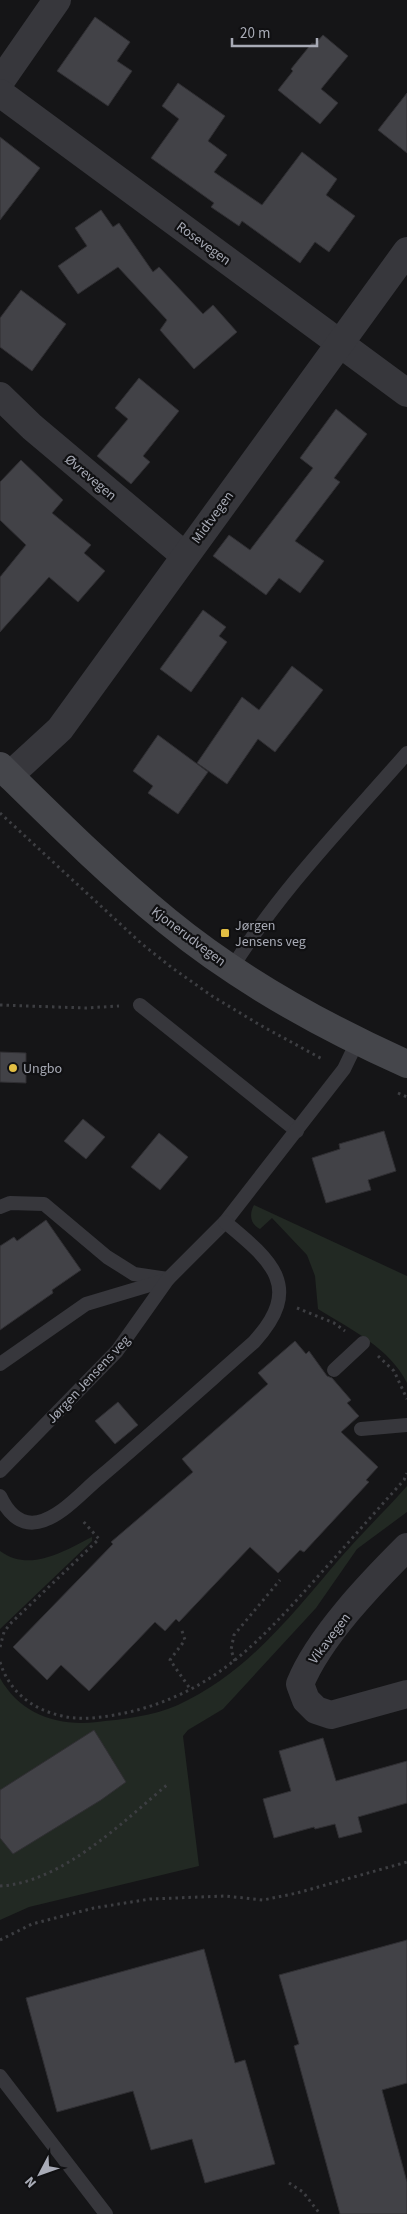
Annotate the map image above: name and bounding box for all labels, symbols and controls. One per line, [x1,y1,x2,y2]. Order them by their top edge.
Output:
scale bar [232,15,317,47]
text: 20 m [240,23,270,44]
street label: Rosevegen [172,217,235,270]
street label: Øvrevegen [60,450,121,505]
street label: Midtvegen [187,487,239,548]
street label: Kjonerudvegen [147,902,230,971]
place label: Jørgen Jensens veg [235,916,306,952]
marker: Jørgen Jensens veg [219,927,231,939]
place label: Ungbo [23,1059,62,1079]
marker: Ungbo [7,1062,19,1074]
street label: Jørgen Jensens veg [43,1331,135,1428]
street label: Vikavegen [304,1609,356,1668]
north arrow [15,2149,65,2199]
text: N [20,2172,42,2192]

